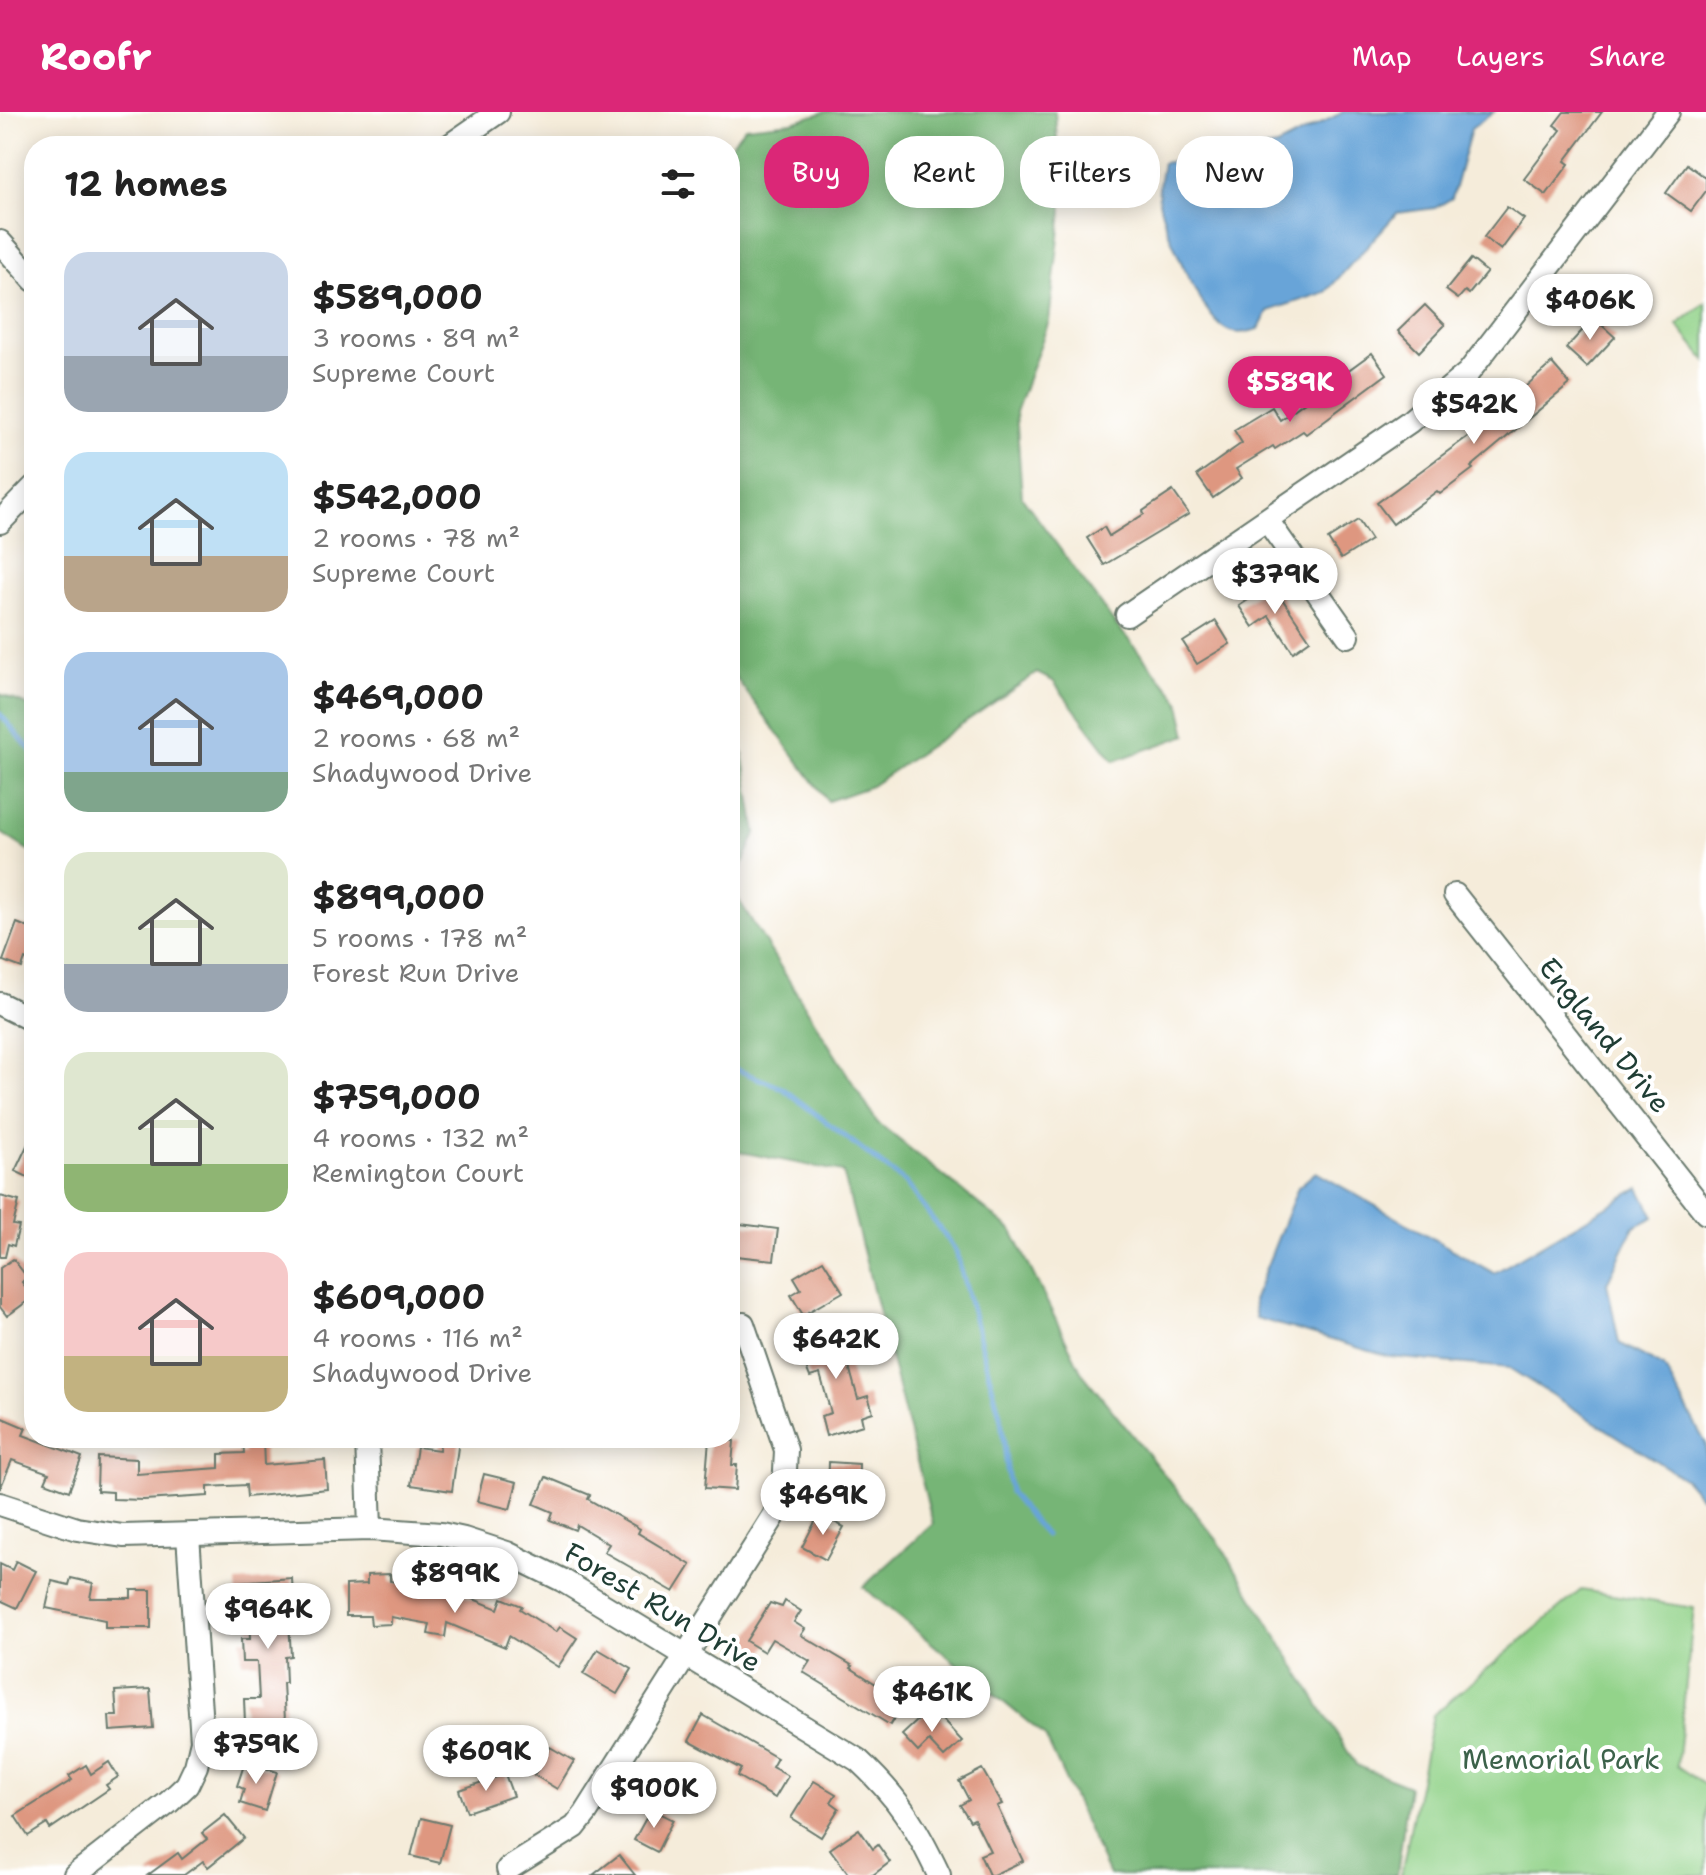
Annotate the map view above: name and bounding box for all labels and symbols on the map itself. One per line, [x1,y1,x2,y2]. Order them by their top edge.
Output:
pin: $406K [1534,274,1646,342]
pin: $589K [1234,356,1346,424]
pin: $542K [1418,378,1530,446]
pin: $379K [1219,548,1331,616]
street label: England Drive [1531,949,1679,1121]
pin: $642K [780,1313,892,1381]
pin: $469K [767,1469,879,1537]
street label: Forest Run Drive [557,1533,769,1681]
pin: $899K [399,1547,511,1615]
pin: $964K [212,1583,324,1651]
pin: $461K [876,1666,988,1734]
pin: $759K [200,1718,312,1786]
pin: $609K [430,1725,542,1793]
park label: Memorial Park [1462,1740,1660,1778]
pin: $900K [598,1762,710,1830]

